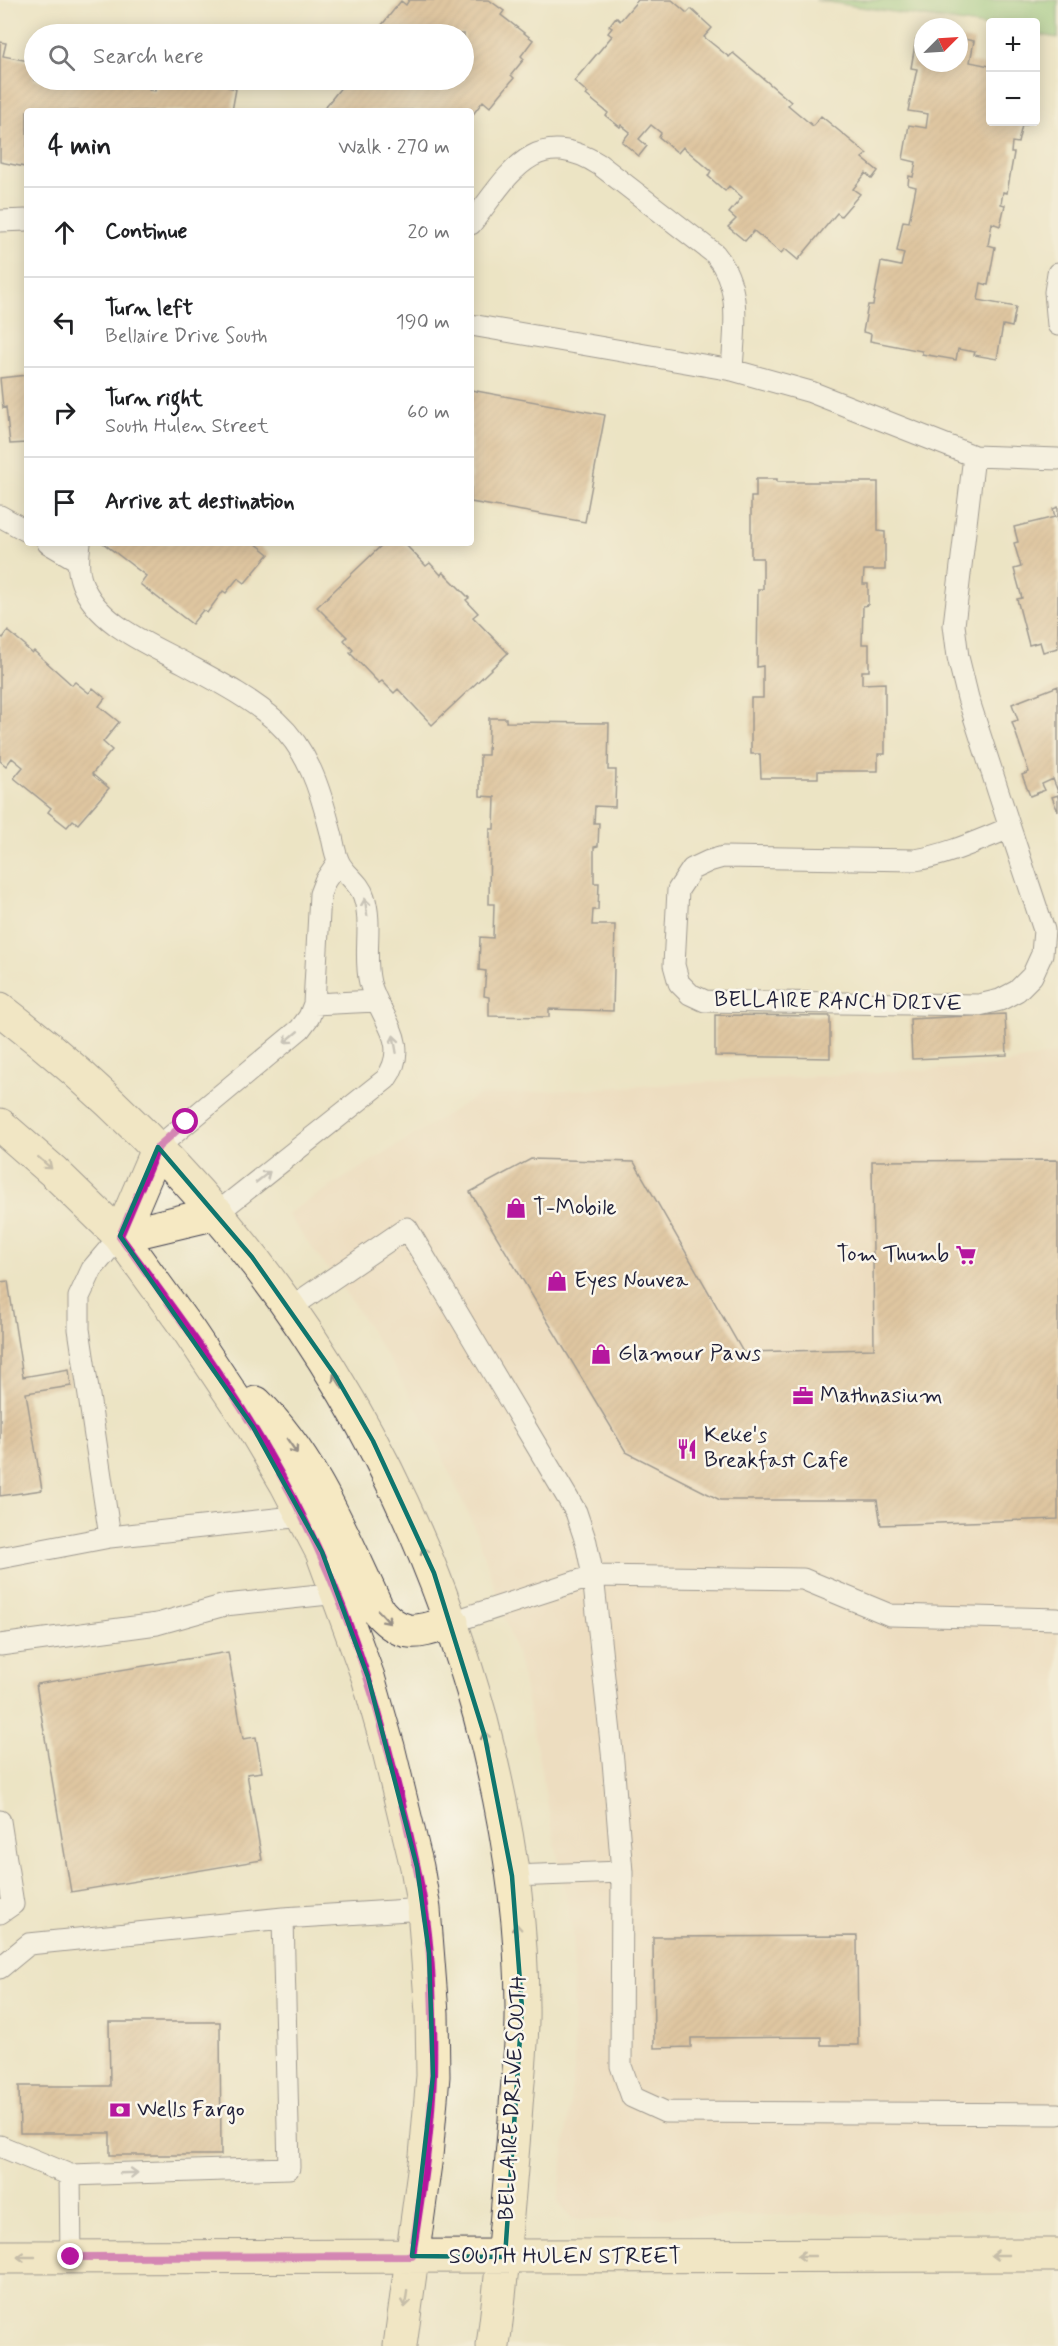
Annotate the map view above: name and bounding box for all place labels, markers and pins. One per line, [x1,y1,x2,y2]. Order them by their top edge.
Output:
place label: T-Mobile [533,1194,617,1222]
shop icon: T-Mobile [504,1196,528,1220]
place label: Tom Thumb [837,1241,949,1269]
supermarket icon: Tom Thumb [954,1243,978,1267]
place label: Eyes Nouvea [574,1267,689,1295]
shop icon: Eyes Nouvea [545,1269,569,1293]
place label: Glamour Paws [618,1340,761,1368]
shop icon: Glamour Paws [589,1342,613,1366]
place label: Mathnasium [820,1382,943,1410]
office icon: Mathnasium [791,1384,815,1408]
place label: Keke's Breakfast Cafe [704,1422,849,1475]
restaurant icon: Keke's Breakfast Cafe [675,1437,699,1461]
place label: Wells Fargo [137,2096,245,2125]
bank icon: Wells Fargo [108,2098,132,2122]

